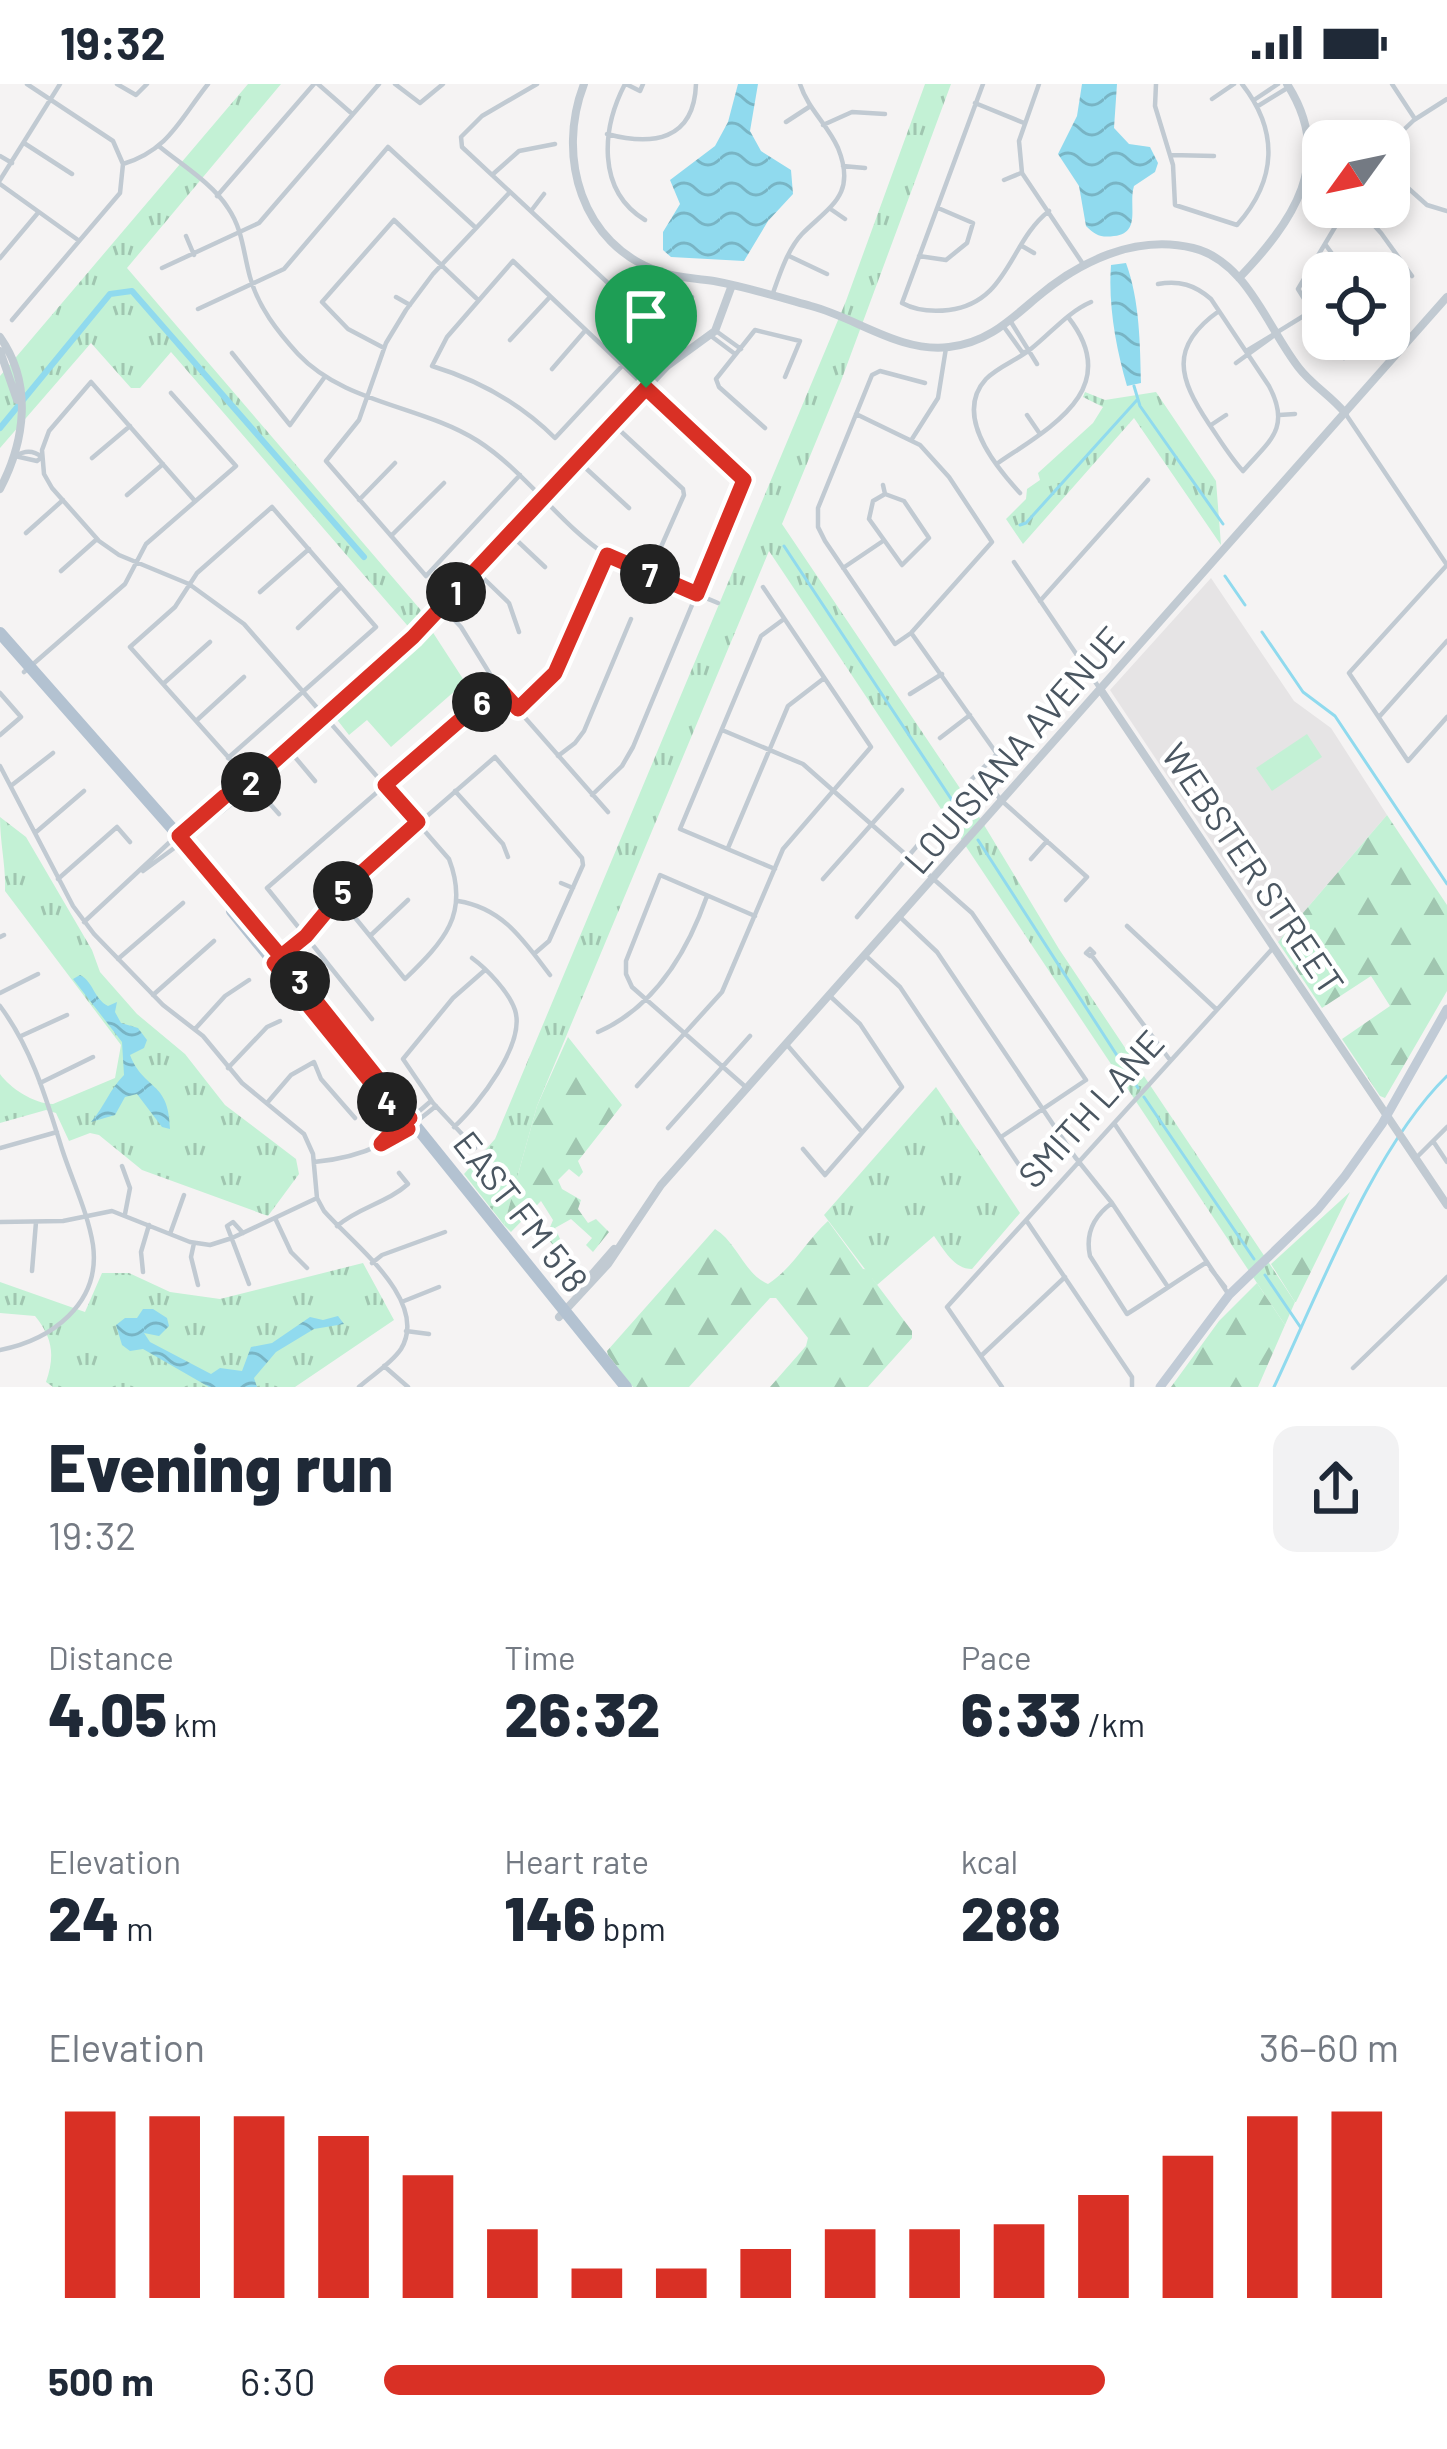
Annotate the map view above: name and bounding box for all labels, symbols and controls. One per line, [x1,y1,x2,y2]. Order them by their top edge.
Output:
text: 19:32 [60,15,166,69]
north arrow [1302,120,1410,228]
map controls [1302,120,1410,360]
button: locate [1302,252,1410,360]
pin [595,265,697,388]
icon: arrive [613,283,679,349]
pin: 7 [620,544,680,604]
text: 7 [642,554,658,594]
pin: 1 [426,562,486,622]
text: 1 [450,572,462,612]
street label: LOUISIANA AVENUE [894,617,1132,881]
pin: 6 [452,672,512,732]
text: 6 [473,682,491,722]
street label: WEBSTER STREET [1154,734,1354,1002]
pin: 2 [221,752,281,812]
text: 2 [242,762,260,802]
pin: 5 [313,861,373,921]
text: 5 [334,871,352,911]
pin: 3 [270,951,330,1011]
text: 3 [291,961,309,1001]
street label: SMITH LANE [1008,1021,1172,1195]
pin: 4 [357,1072,417,1132]
text: 4 [377,1082,397,1122]
street label: EAST FM 518 [446,1122,598,1300]
text: Evening run [48,1426,393,1505]
button: share [1273,1426,1399,1552]
text: 19:32 [48,1511,136,1558]
text: Distance [48,1637,174,1677]
text: Time [504,1637,576,1677]
text: Pace [961,1637,1032,1677]
text: 4.05 [48,1677,167,1749]
text: 26:32 [504,1677,660,1749]
text: 6:33 [961,1677,1082,1749]
text: km [167,1704,218,1744]
text: /km [1082,1704,1145,1744]
text: Elevation [48,1841,181,1881]
text: Heart rate [504,1841,649,1881]
text: kcal [961,1841,1018,1881]
text: 24 [48,1881,120,1953]
text: 146 [504,1881,596,1953]
text: 288 [961,1881,1061,1953]
text: m [120,1908,153,1948]
text: bpm [596,1908,666,1948]
text: Elevation [48,2023,205,2070]
text: 36–60 m [1259,2023,1399,2070]
text: 500 m [48,2357,154,2404]
text: 6:30 [240,2357,315,2404]

